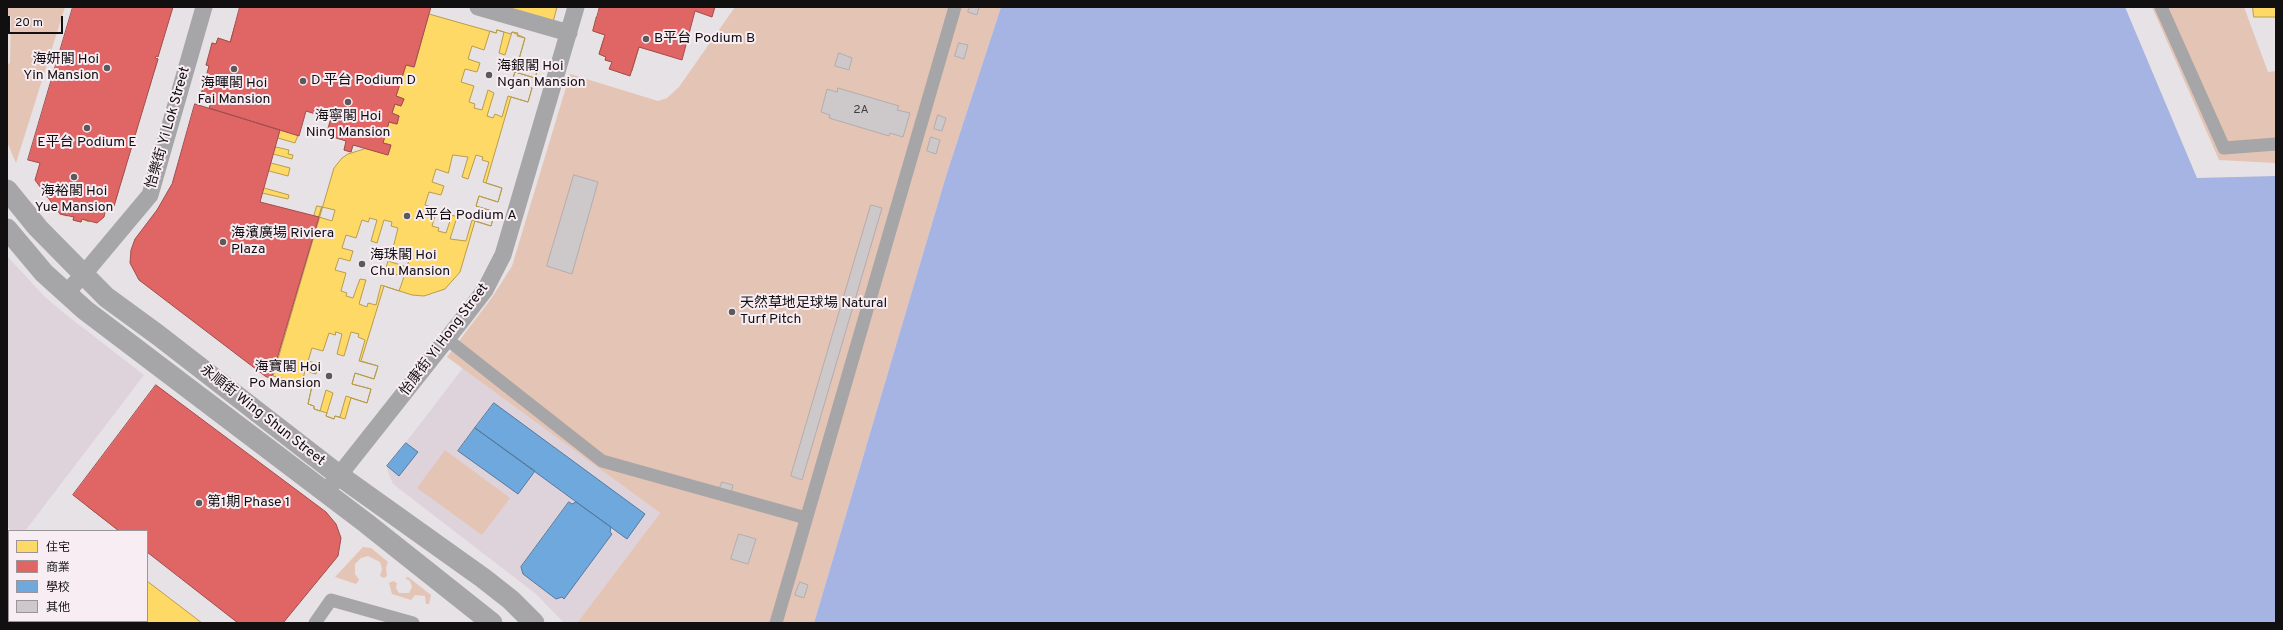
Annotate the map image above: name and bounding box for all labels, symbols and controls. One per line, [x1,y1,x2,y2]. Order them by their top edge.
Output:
scale bar [10,8,65,34]
text: 20 m [15,15,43,31]
place label: B平台 Podium B [654,31,755,47]
marker: B平台 Podium B [641,34,651,44]
place label: 海妍閣 Hoi Yin Mansion [23,52,99,84]
place label: 海銀閣 Hoi Ngan Mansion [497,59,586,92]
marker: 海妍閣 Hoi Yin Mansion [102,63,112,73]
marker: 海暉閣 Hoi Fai Mansion [229,64,239,74]
street label: 怡樂街 Yi Lok Street [144,65,194,191]
marker: 海銀閣 Hoi Ngan Mansion [484,70,494,80]
place label: D 平台 Podium D [311,73,416,89]
place label: 海暉閣 Hoi Fai Mansion [198,76,270,108]
marker: D 平台 Podium D [298,76,308,86]
marker: 海寧閣 Hoi Ning Mansion [343,97,353,107]
house number: 2A [853,104,869,118]
place label: 海寧閣 Hoi Ning Mansion [306,109,390,142]
marker: E平台 Podium E [82,123,92,133]
place label: E平台 Podium E [37,135,137,151]
marker: 海裕閣 Hoi Yue Mansion [69,172,79,182]
place label: 海裕閣 Hoi Yue Mansion [35,184,113,216]
place label: A平台 Podium A [415,208,517,224]
marker: A平台 Podium A [402,211,412,221]
place label: 海濱廣場 Riviera Plaza [231,226,334,258]
marker: 海濱廣場 Riviera Plaza [218,237,228,247]
place label: 海珠閣 Hoi Chu Mansion [370,248,450,280]
marker: 海珠閣 Hoi Chu Mansion [357,259,367,269]
street label: 怡康街 Yi Hong Street [397,280,493,400]
place label: 天然草地足球場 Natural Turf Pitch [740,296,887,328]
marker: 天然草地足球場 Natural Turf Pitch [727,307,737,317]
place label: 海寶閣 Hoi Po Mansion [249,360,321,392]
street label: 永順街 Wing Shun Street [196,362,328,470]
marker: 海寶閣 Hoi Po Mansion [324,371,334,381]
place label: 第1期 Phase 1 [207,495,290,511]
marker: 第1期 Phase 1 [194,498,204,508]
legend [8,530,148,622]
text: 住宅 [46,540,70,556]
text: 商業 [46,560,70,576]
text: 學校 [46,580,70,596]
text: 其他 [46,600,70,616]

